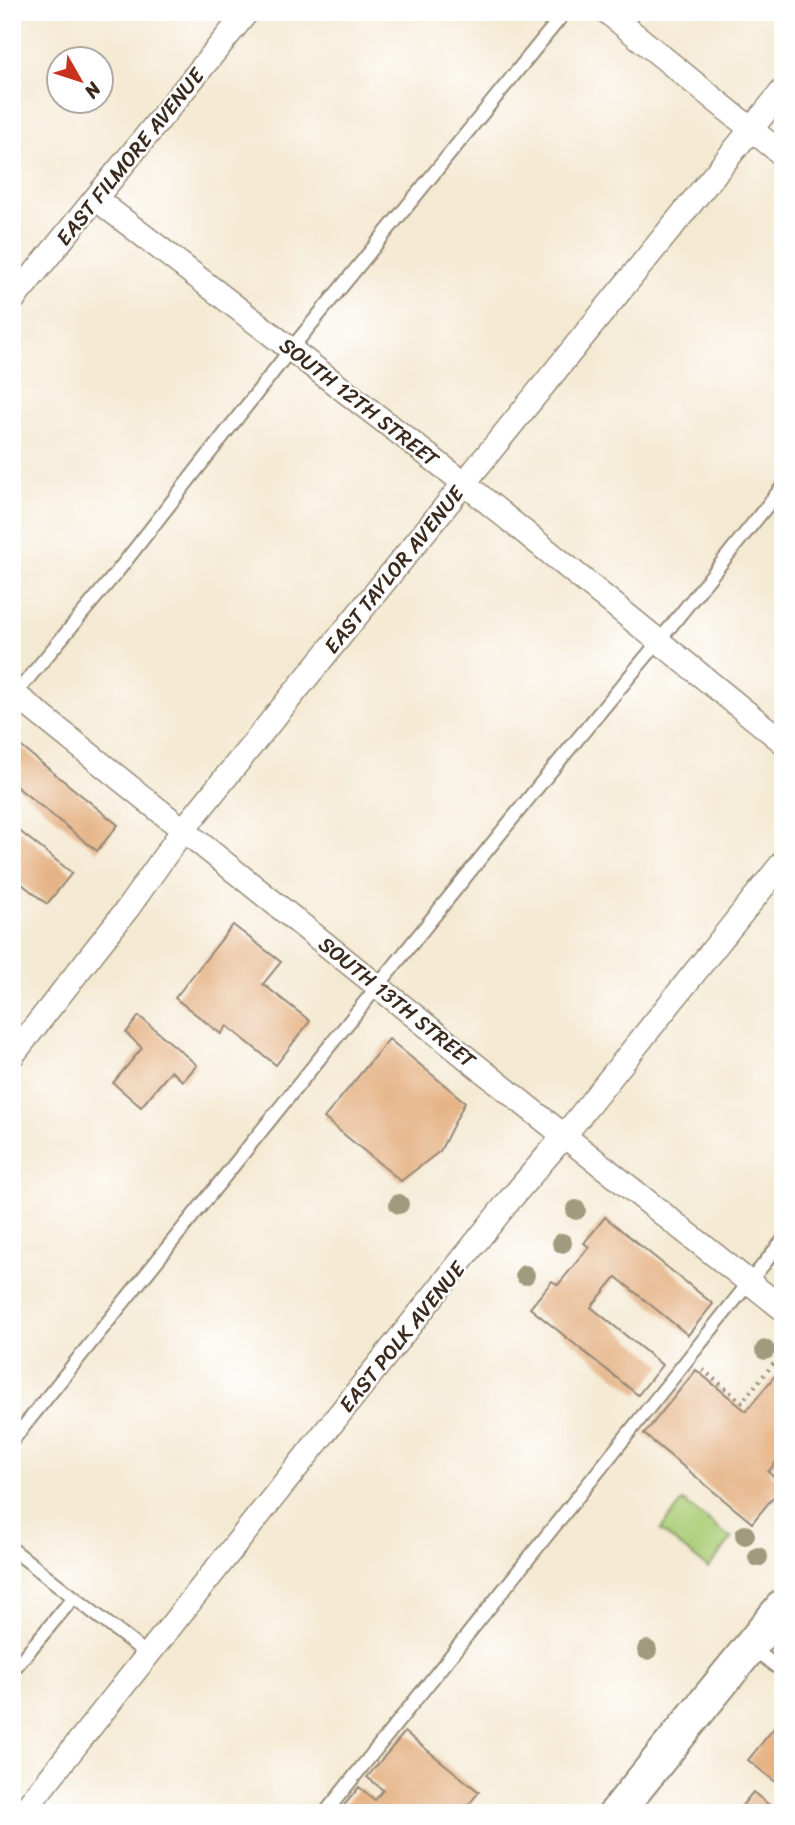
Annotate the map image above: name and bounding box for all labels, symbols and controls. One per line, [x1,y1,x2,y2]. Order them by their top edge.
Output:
north arrow [46,46,116,116]
street label: EAST FILMORE AVENUE [50,63,210,251]
street label: SOUTH 12TH STREET [271,327,449,478]
street label: EAST TAYLOR AVENUE [314,476,475,663]
street label: SOUTH 13TH STREET [310,926,486,1079]
street label: EAST POLK AVENUE [329,1252,476,1421]

